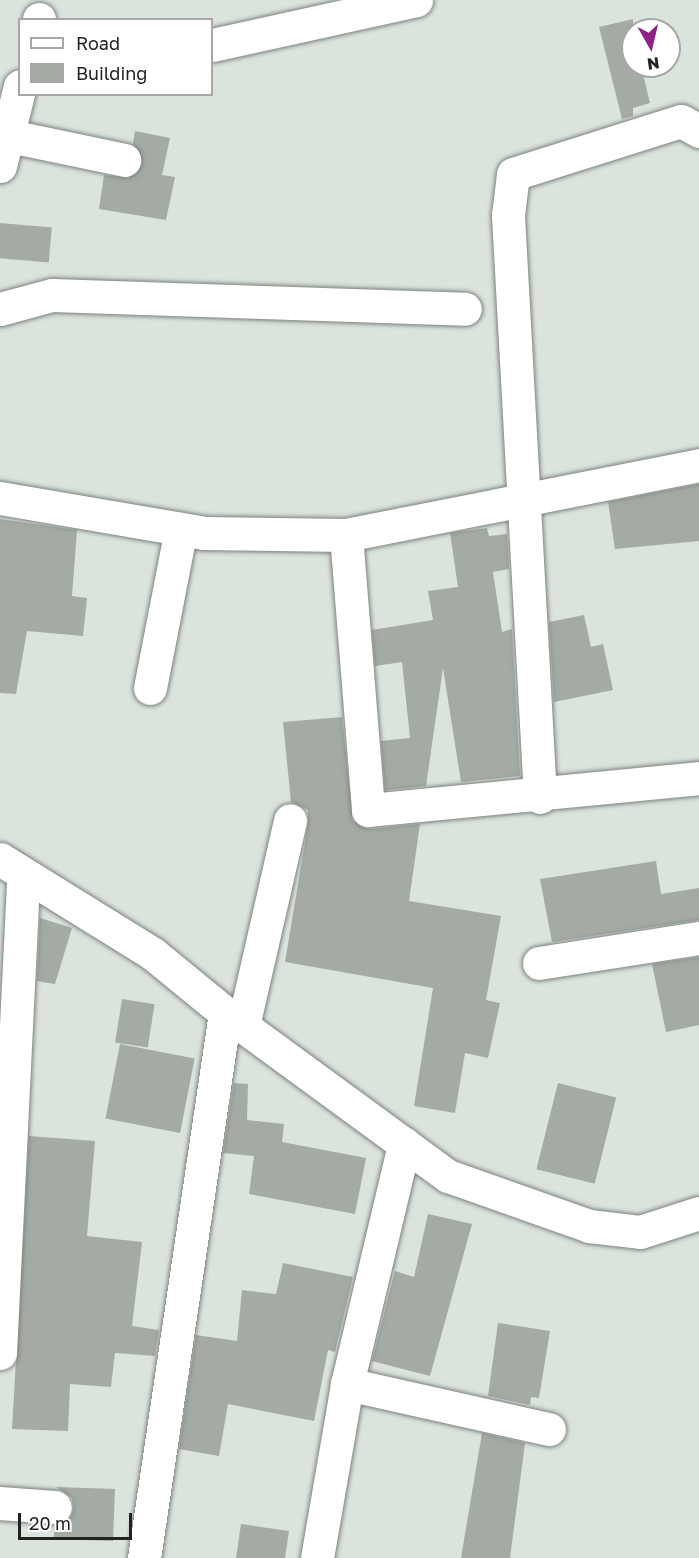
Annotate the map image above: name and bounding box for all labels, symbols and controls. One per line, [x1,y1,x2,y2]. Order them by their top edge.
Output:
legend [18,18,213,96]
north arrow [621,18,681,78]
text: Road [76,32,120,54]
text: N [646,53,661,75]
text: Building [76,62,147,84]
scale bar [21,1501,135,1539]
text: 20 m [29,1512,71,1534]

